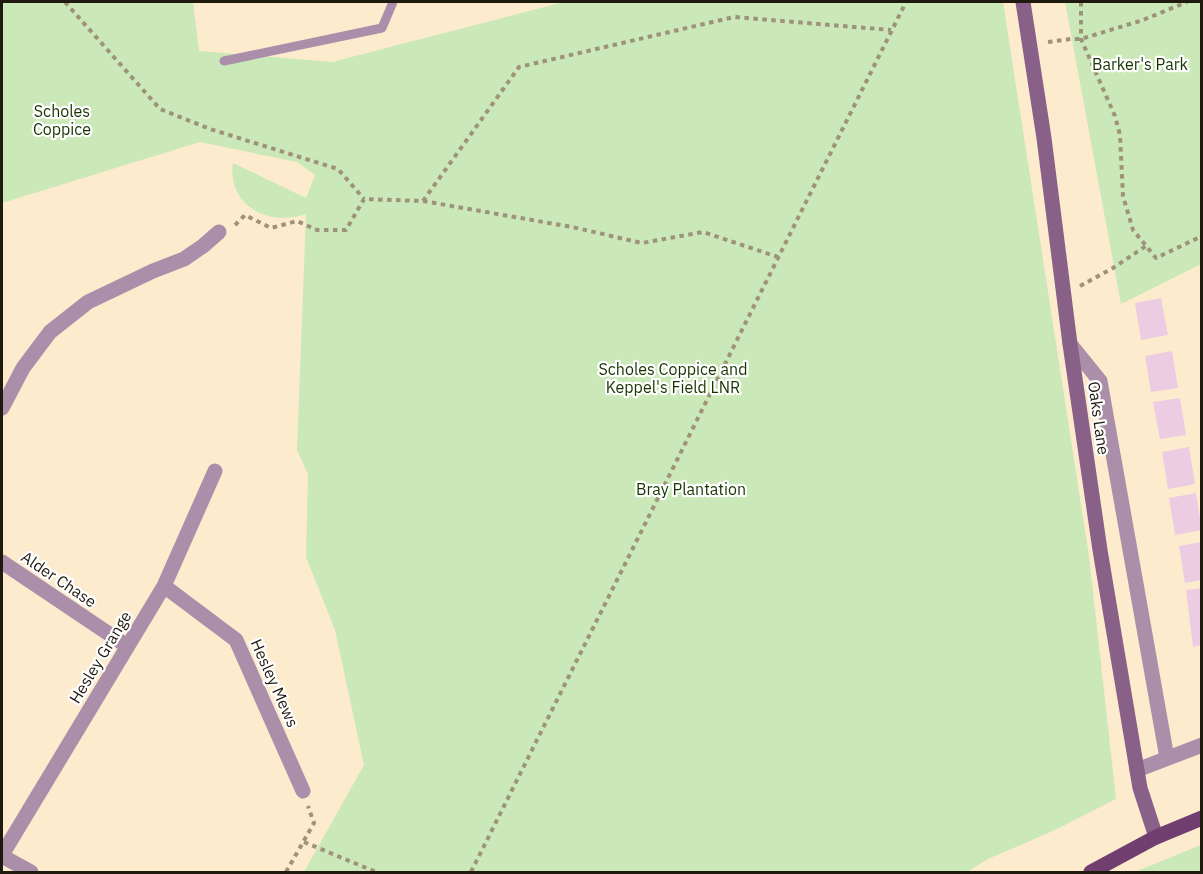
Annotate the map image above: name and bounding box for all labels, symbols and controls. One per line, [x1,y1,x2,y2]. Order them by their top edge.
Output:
park label: Barker's Park [1092,54,1189,74]
park label: Scholes Coppice [33,101,91,139]
park label: Scholes Coppice and Keppel's Field LNR [599,359,747,397]
street label: Oaks Lane [1084,380,1114,456]
park label: Bray Plantation [636,479,746,499]
street label: Alder Chase [18,547,101,612]
street label: Hesley Grange [65,607,136,707]
street label: Hesley Mews [247,636,303,730]

